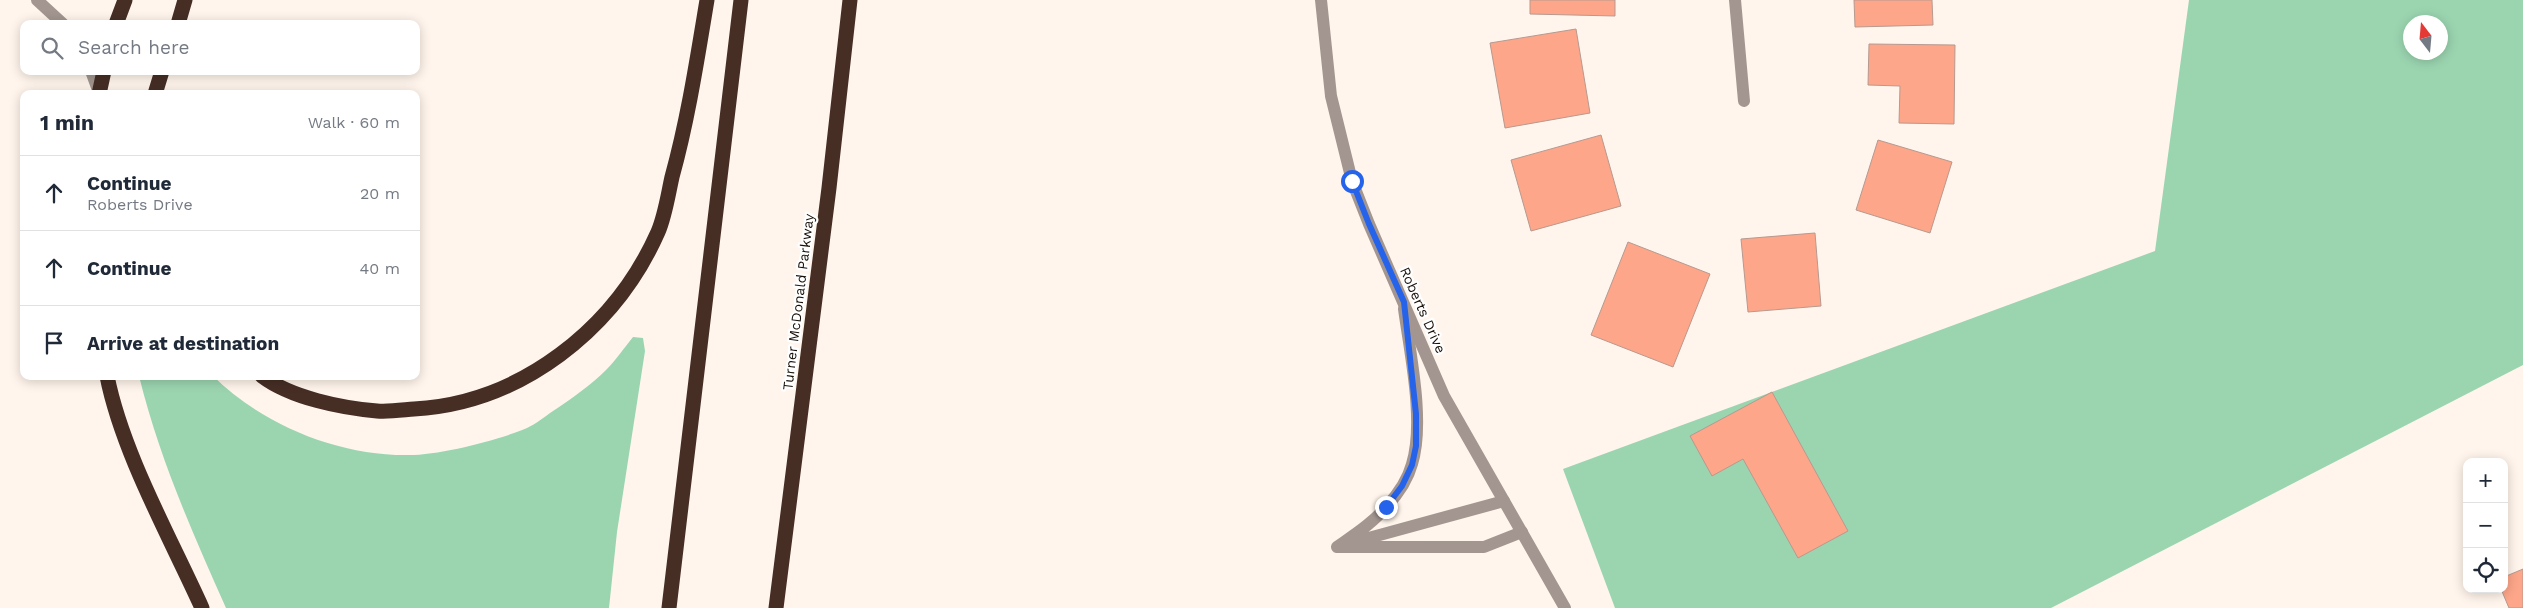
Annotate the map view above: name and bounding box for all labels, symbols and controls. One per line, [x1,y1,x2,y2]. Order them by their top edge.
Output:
north arrow [2403,15,2448,60]
search box [20,20,420,75]
icon: search [38,34,66,62]
text: Search here [78,36,189,59]
text: 1 min [40,110,94,135]
text: Walk · 60 m [308,113,400,132]
route start [1341,170,1364,193]
text: Continue [87,172,171,195]
icon: ahead [40,179,68,207]
text: 20 m [360,184,400,203]
text: Roberts Drive [87,195,193,214]
street label: Turner McDonald Parkway [779,212,817,391]
icon: ahead [40,254,68,282]
text: Continue [87,257,171,280]
text: 40 m [360,259,400,278]
street label: Roberts Drive [1397,265,1449,355]
icon: arrive [40,329,68,357]
text: Arrive at destination [87,332,279,355]
map controls [2463,458,2508,593]
button: + [2463,458,2508,503]
route end [1375,496,1398,519]
button: − [2463,503,2508,548]
button: locate [2463,548,2508,593]

